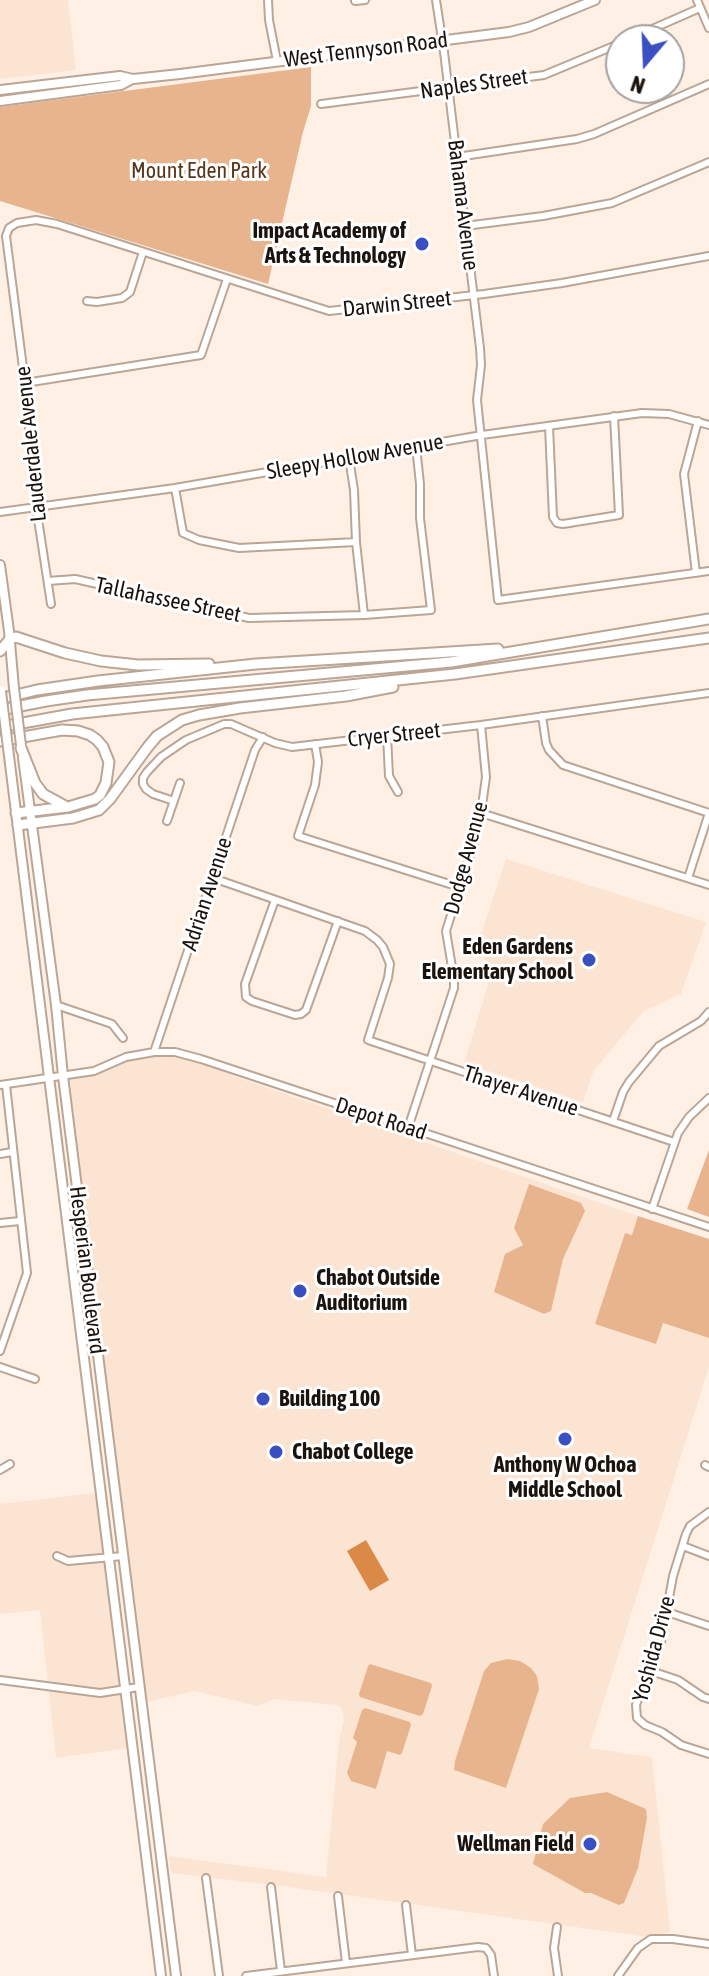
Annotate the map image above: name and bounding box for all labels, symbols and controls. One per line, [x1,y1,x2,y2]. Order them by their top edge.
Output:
north arrow [605,24,685,104]
street label: West Tennyson Road [283,27,449,73]
street label: Naples Street [419,63,529,105]
text: N [627,70,648,99]
street label: Bahama Avenue [442,138,484,272]
park label: Mount Eden Park [131,158,267,184]
place label: Impact Academy of Arts & Technology [253,218,406,270]
marker: Impact Academy of Arts & Technology [413,235,431,253]
street label: Darwin Street [341,285,453,323]
street label: Lauderdale Avenue [10,365,52,523]
street label: Sleepy Hollow Avenue [265,428,445,486]
street label: Tallahassee Street [93,572,243,628]
street label: Cryer Street [346,717,442,753]
street label: Dodge Avenue [438,799,494,917]
street label: Adrian Avenue [176,834,238,954]
place label: Eden Gardens Elementary School [422,934,573,986]
marker: Eden Gardens Elementary School [580,951,598,969]
street label: Thayer Avenue [460,1060,582,1122]
street label: Depot Road [332,1092,430,1146]
street label: Hesperian Boulevard [64,1184,110,1356]
place label: Chabot Outside Auditorium [316,1265,440,1316]
marker: Chabot Outside Auditorium [291,1282,309,1300]
place label: Building 100 [279,1386,380,1412]
marker: Building 100 [254,1390,272,1408]
marker: Anthony W Ochoa Middle School [556,1430,574,1448]
place label: Chabot College [292,1439,414,1465]
marker: Chabot College [267,1443,285,1461]
place label: Anthony W Ochoa Middle School [494,1452,636,1504]
street label: Yoshida Drive [627,1593,681,1705]
place label: Wellman Field [457,1831,574,1857]
marker: Wellman Field [581,1835,599,1853]

